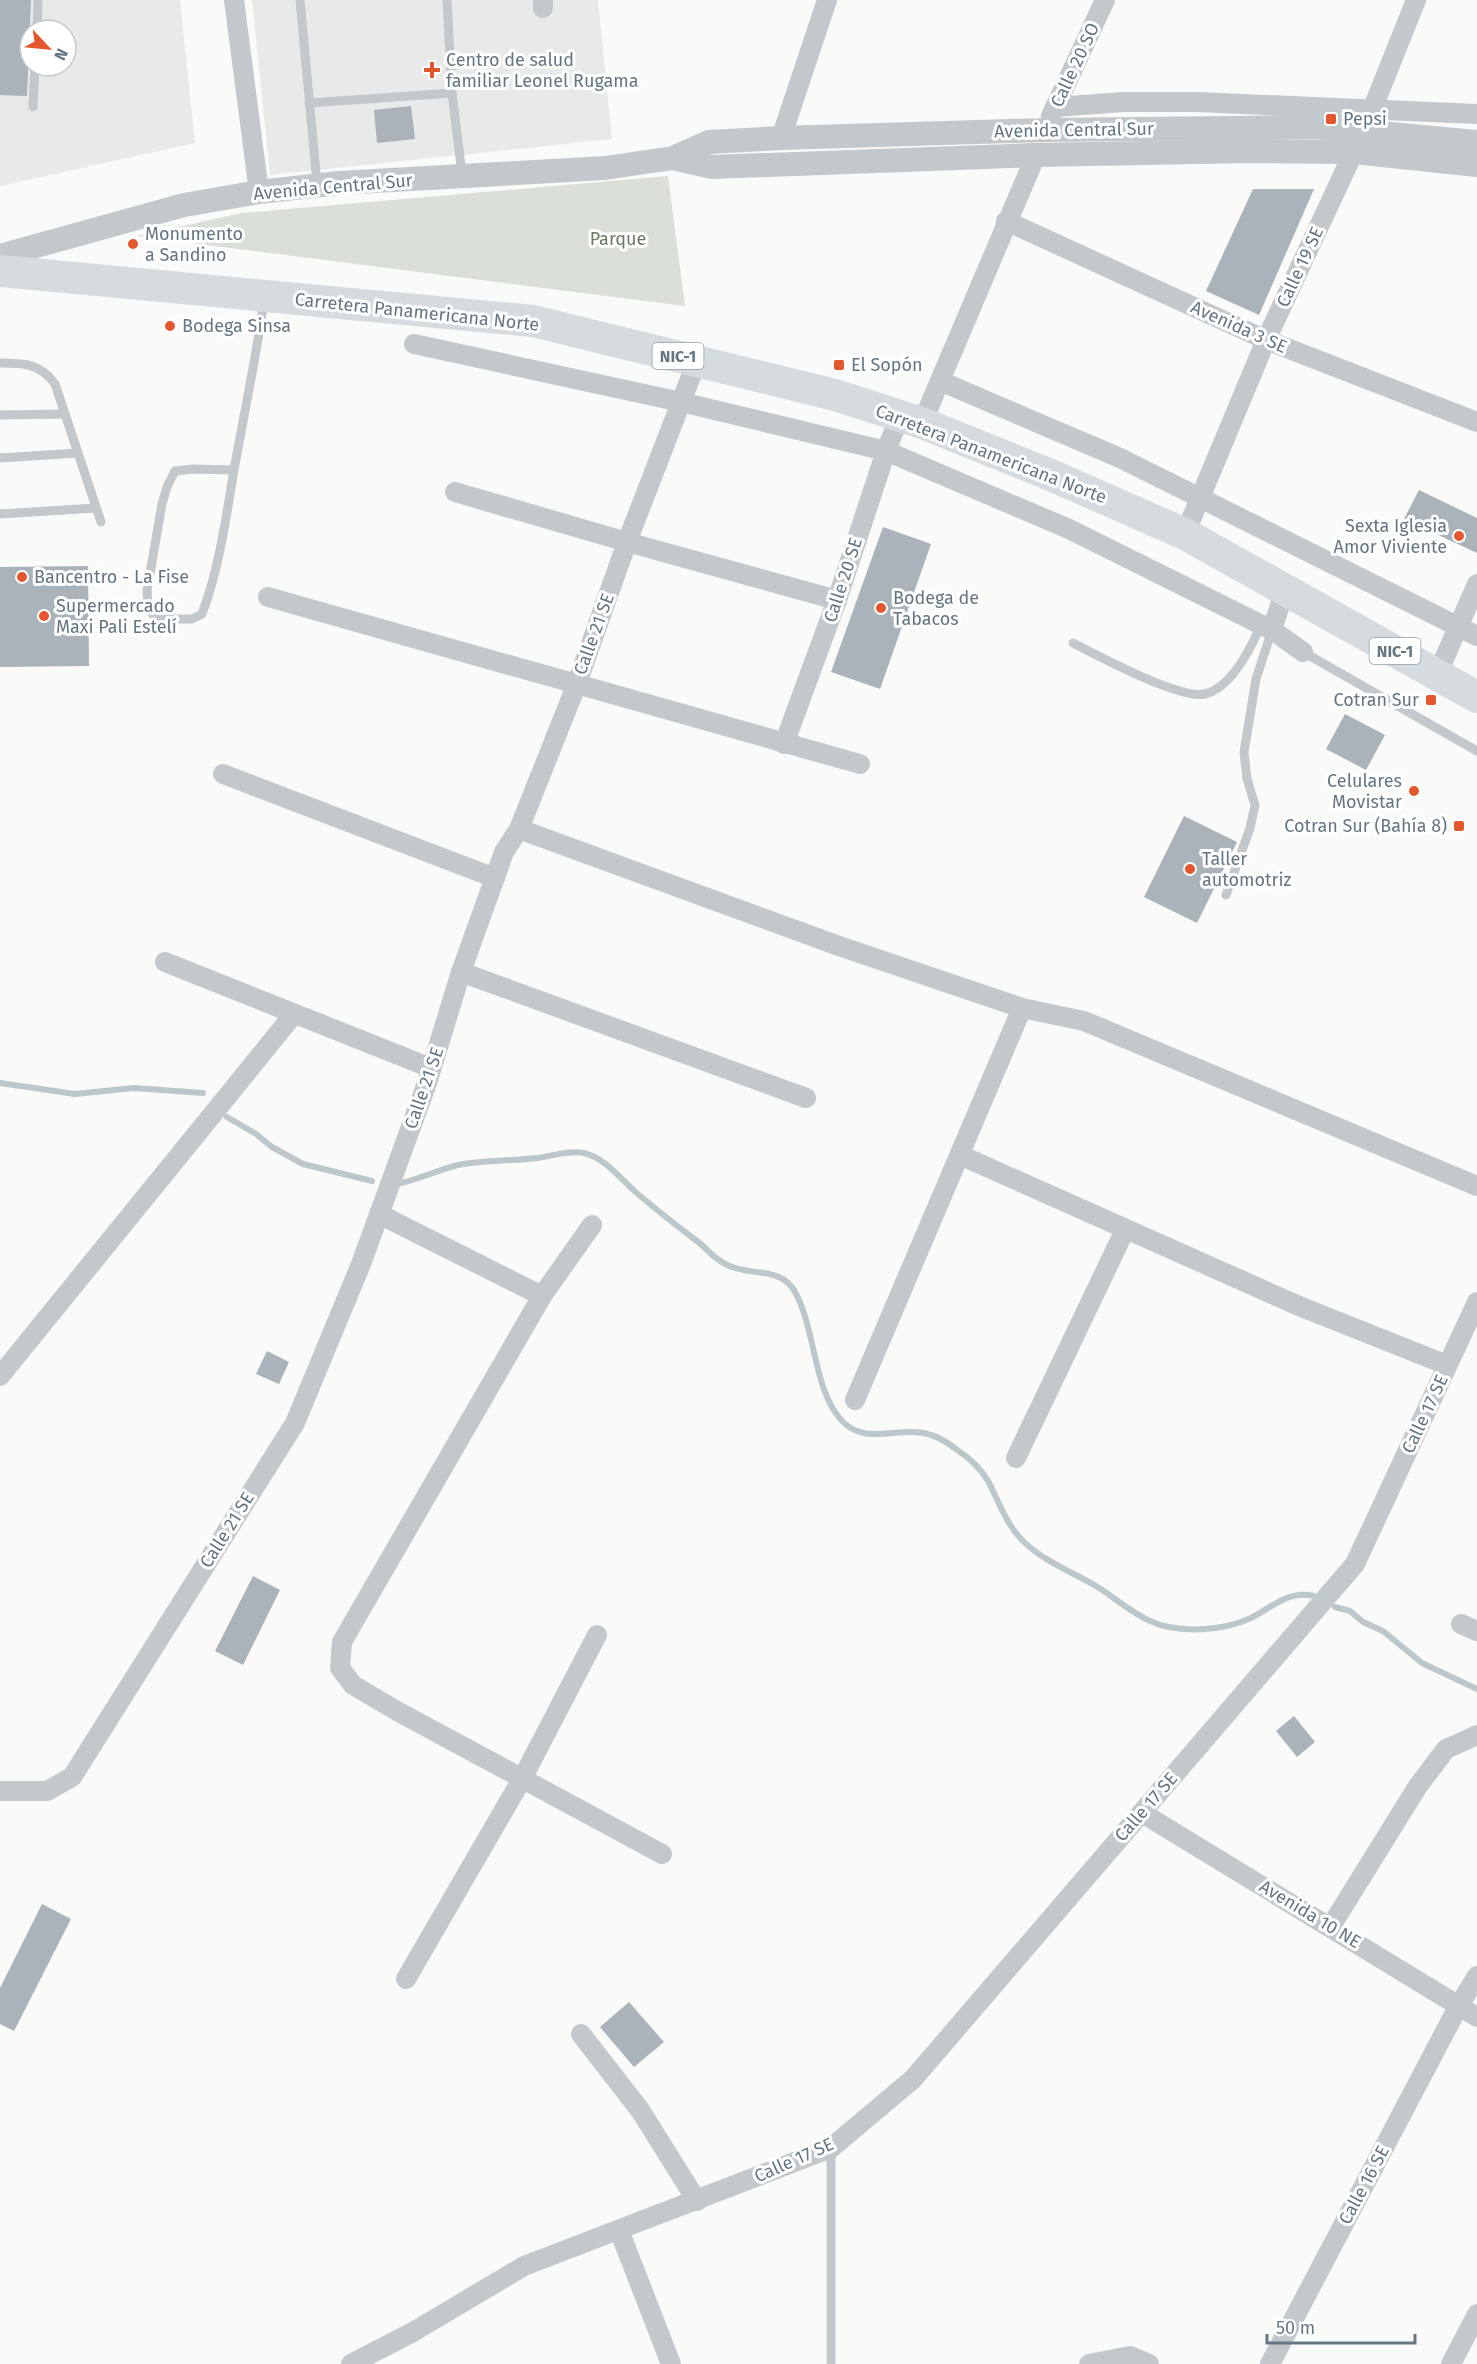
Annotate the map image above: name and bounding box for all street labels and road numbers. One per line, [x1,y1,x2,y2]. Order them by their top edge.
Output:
street label: Calle 20 SO [1046,19,1104,111]
street label: Avenida Central Sur [994,118,1154,142]
street label: Avenida Central Sur [253,169,414,205]
street label: Calle 19 SE [1272,223,1328,311]
street label: Carretera Panamericana Norte [294,288,540,336]
street label: Avenida 3 SE [1187,296,1291,358]
road number: NIC-1 [652,343,704,369]
street label: Carretera Panamericana Norte [872,400,1110,508]
street label: Calle 20 SE [819,535,867,625]
street label: Calle 21 SE [569,590,619,678]
road number: NIC-1 [1370,638,1420,664]
street label: Calle 21 SE [400,1044,448,1132]
street label: Calle 17 SE [1397,1371,1453,1457]
street label: Calle 21 SE [195,1488,259,1572]
street label: Calle 17 SE [1110,1768,1182,1846]
street label: Avenida 10 NE [1255,1875,1365,1953]
street label: Calle 17 SE [751,2133,837,2187]
street label: Calle 16 SE [1334,2142,1394,2228]

